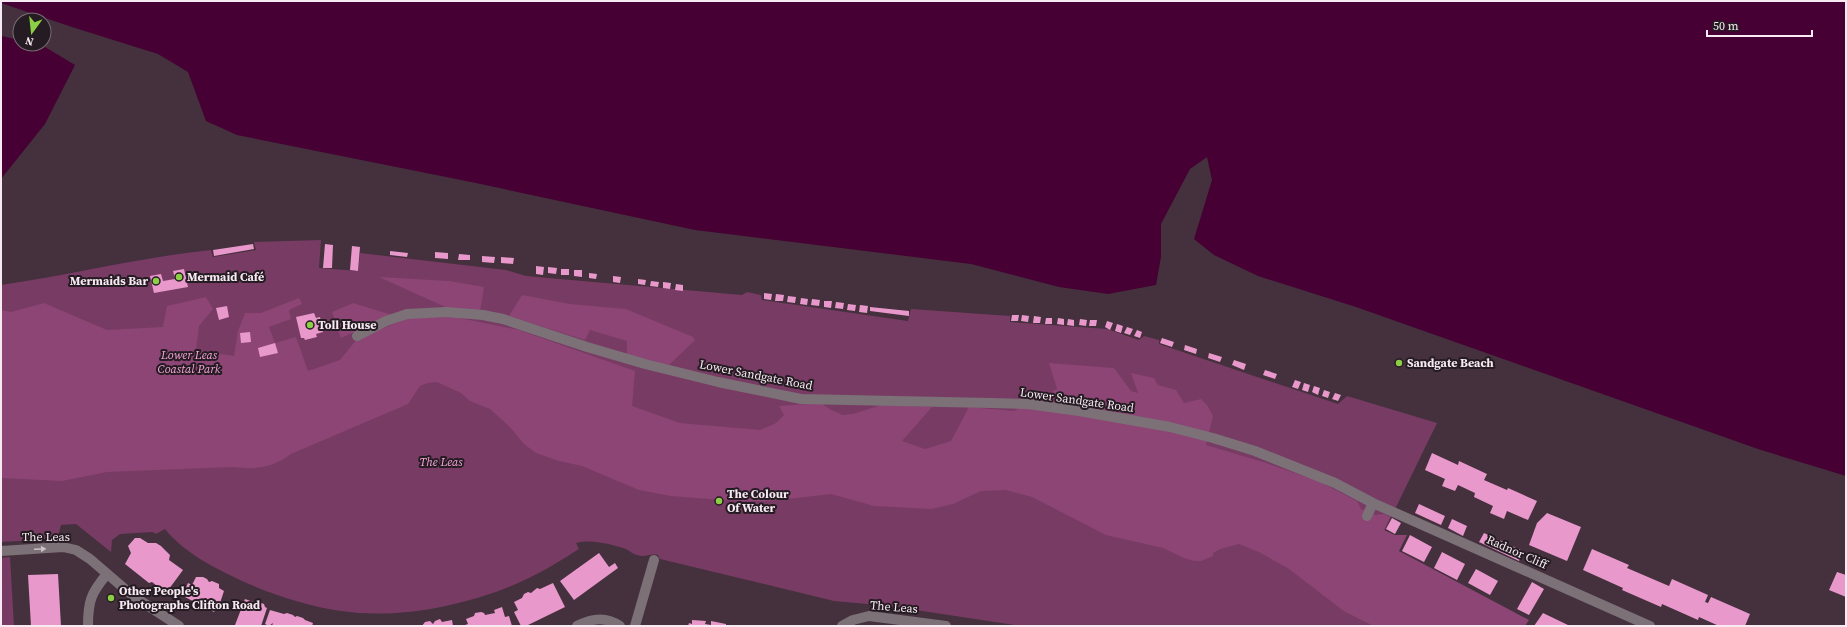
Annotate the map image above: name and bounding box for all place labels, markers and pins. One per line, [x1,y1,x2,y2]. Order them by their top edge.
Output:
place label: Mermaid Café [187,269,264,285]
marker: Mermaid Café [174,272,184,282]
place label: Mermaids Bar [70,273,148,289]
marker: Mermaids Bar [151,276,161,286]
place label: Toll House [318,317,376,333]
marker: Toll House [305,320,315,330]
place label: Sandgate Beach [1407,355,1494,371]
marker: Sandgate Beach [1394,358,1404,368]
place label: The Colour Of Water [727,486,789,516]
marker: The Colour Of Water [714,496,724,506]
place label: Other People's Photographs Clifton Road [119,583,260,613]
marker: Other People's Photographs Clifton Road [106,593,116,603]

